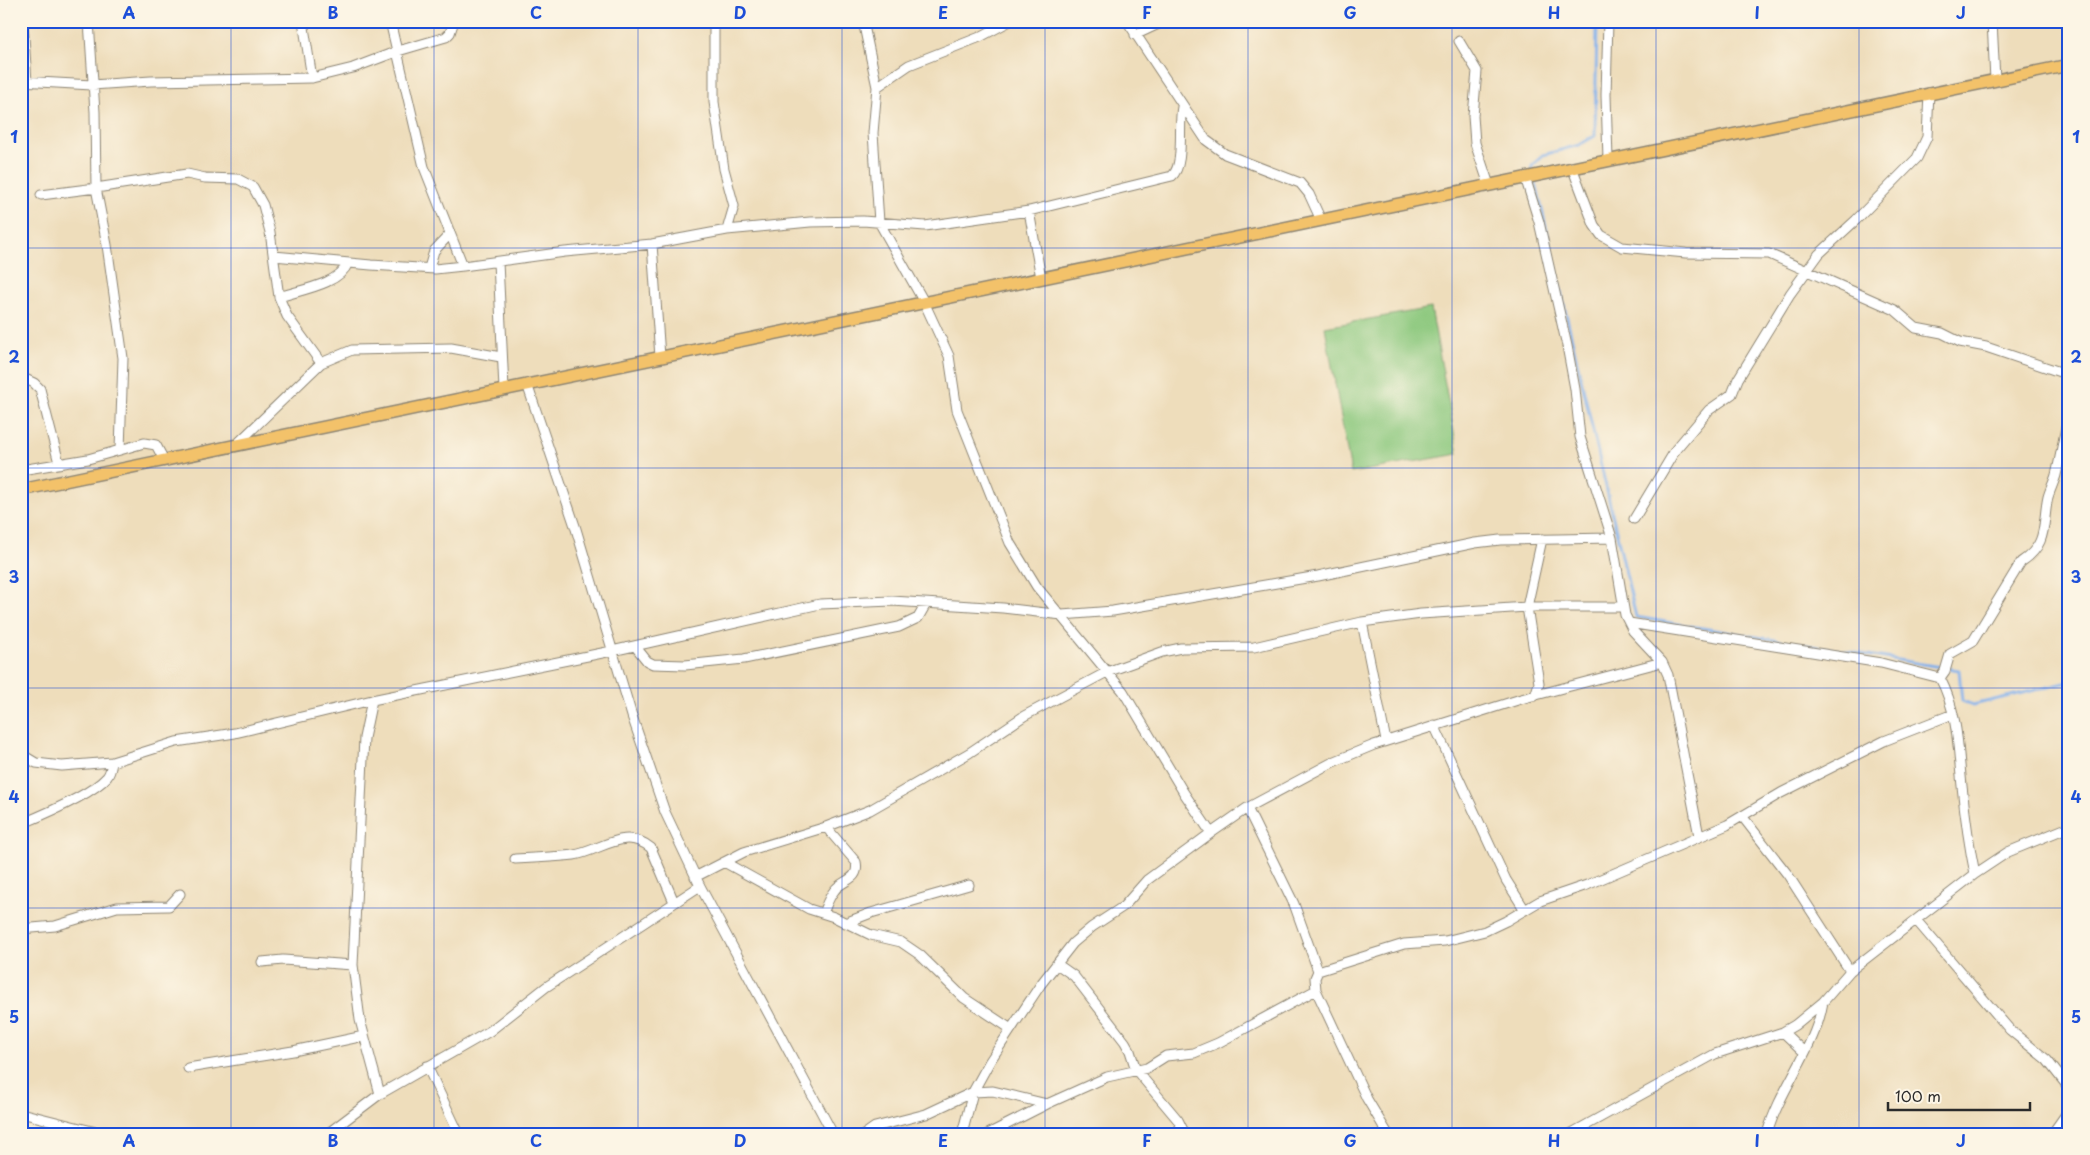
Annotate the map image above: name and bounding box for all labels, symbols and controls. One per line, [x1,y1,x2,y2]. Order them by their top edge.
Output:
text: A [123,0,136,24]
text: B [328,0,339,24]
text: C [530,0,542,24]
text: D [734,0,746,24]
text: E [938,0,948,24]
text: F [1142,0,1152,24]
text: G [1343,0,1357,24]
text: H [1548,0,1560,24]
text: I [1754,0,1760,24]
text: J [1956,0,1966,24]
text: 1 [10,124,18,148]
text: 1 [2072,124,2080,148]
text: 2 [8,344,20,368]
text: 2 [2070,344,2082,368]
text: 3 [9,564,19,588]
text: 3 [2071,564,2081,588]
text: 4 [9,784,20,808]
text: 4 [2071,784,2082,808]
text: 5 [9,1004,19,1028]
text: 5 [2071,1004,2081,1028]
scale bar [1888,1080,2030,1112]
text: 100 m [1895,1084,1941,1107]
text: A [123,1128,136,1152]
text: B [328,1128,339,1152]
text: C [530,1128,542,1152]
text: D [734,1128,746,1152]
text: E [938,1128,948,1152]
text: F [1142,1128,1152,1152]
text: G [1343,1128,1357,1152]
text: H [1548,1128,1560,1152]
text: I [1754,1128,1760,1152]
text: J [1956,1128,1966,1152]

